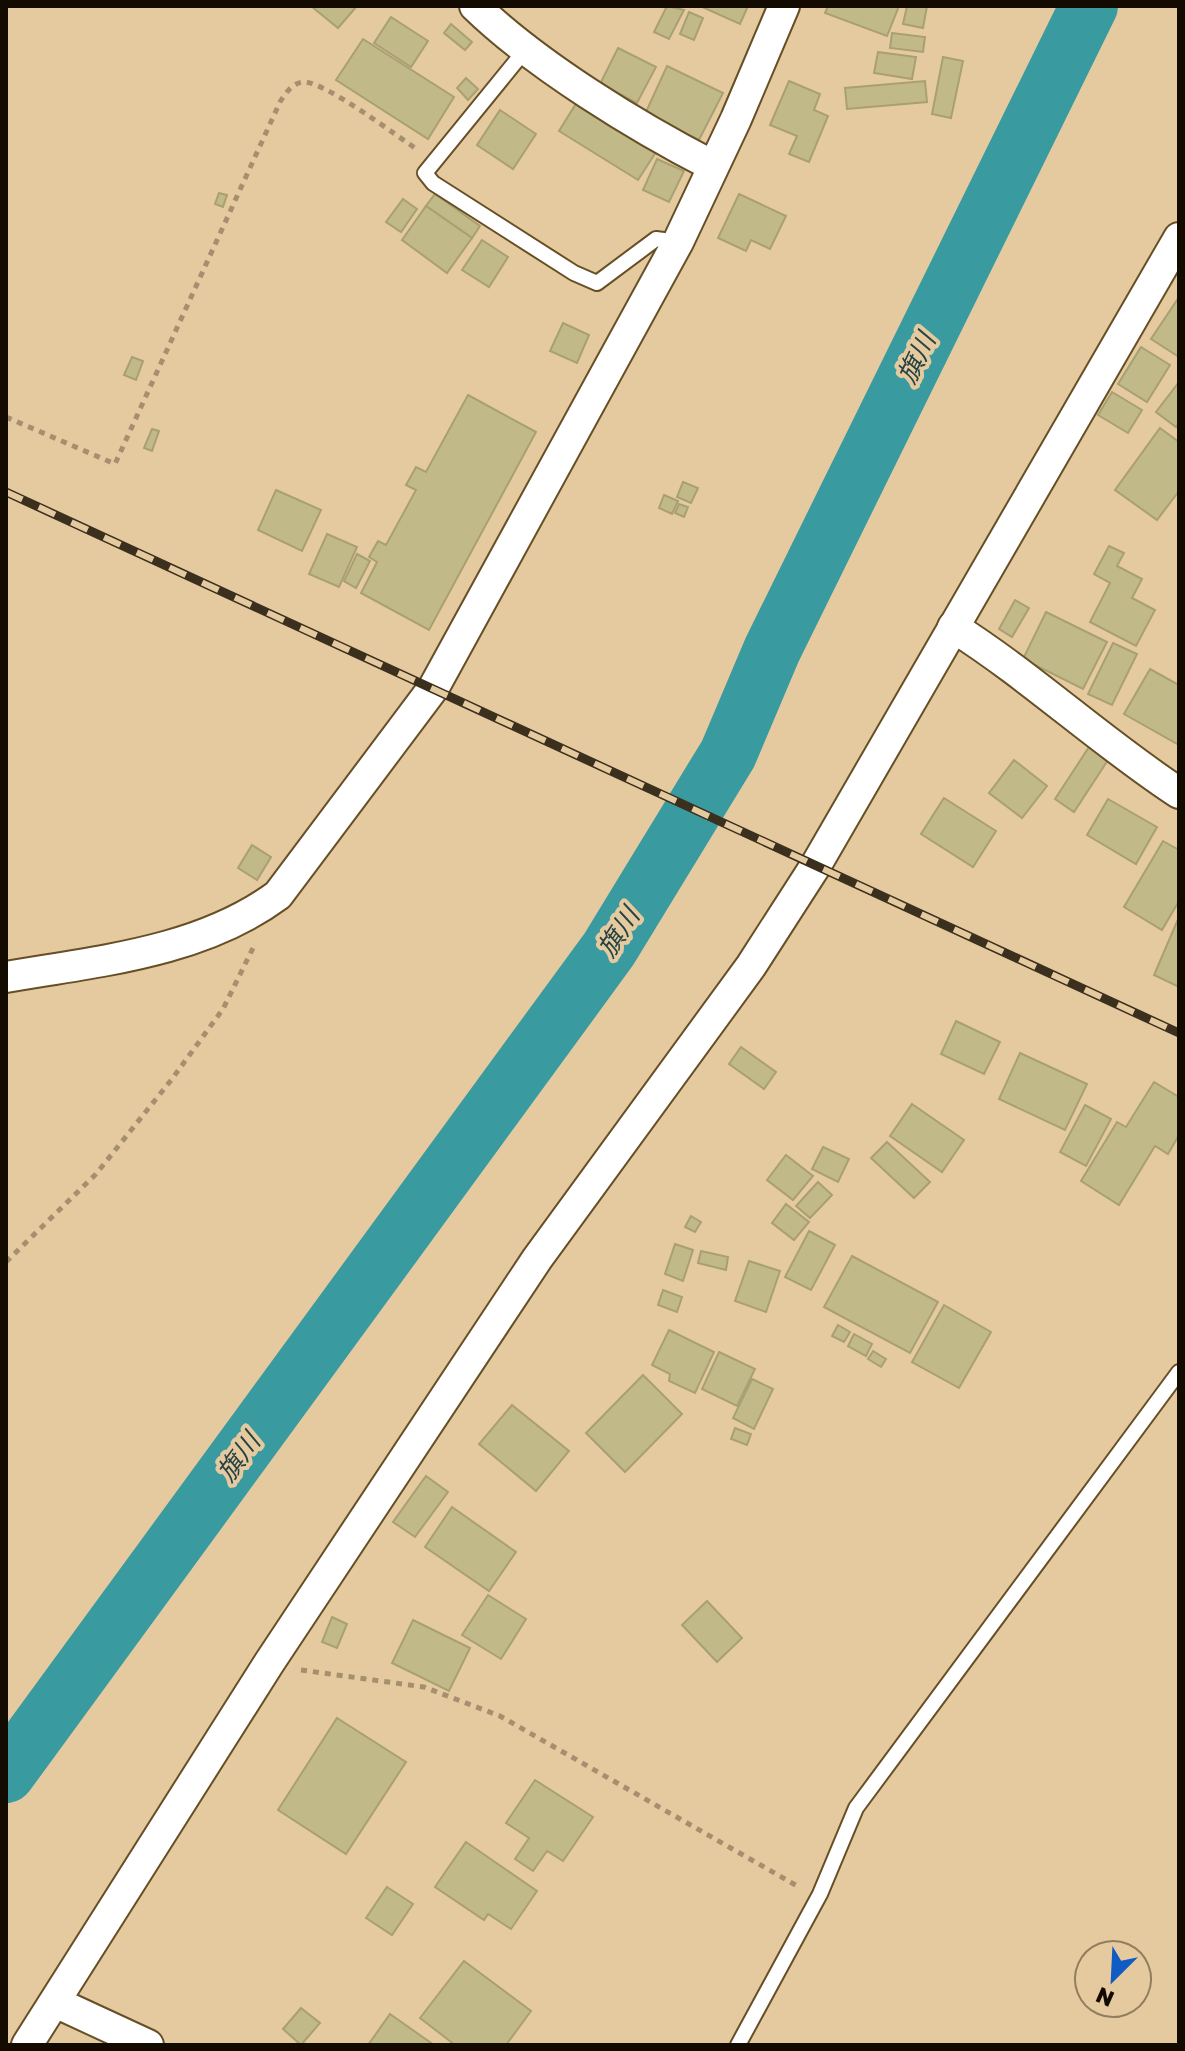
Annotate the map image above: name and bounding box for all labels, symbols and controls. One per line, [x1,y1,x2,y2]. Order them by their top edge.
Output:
water label: 旗川 [891,325,943,388]
water label: 旗川 [591,899,647,962]
water label: 旗川 [210,1424,268,1487]
north arrow [1073,1939,1153,2019]
text: N [1092,1982,1118,2013]

